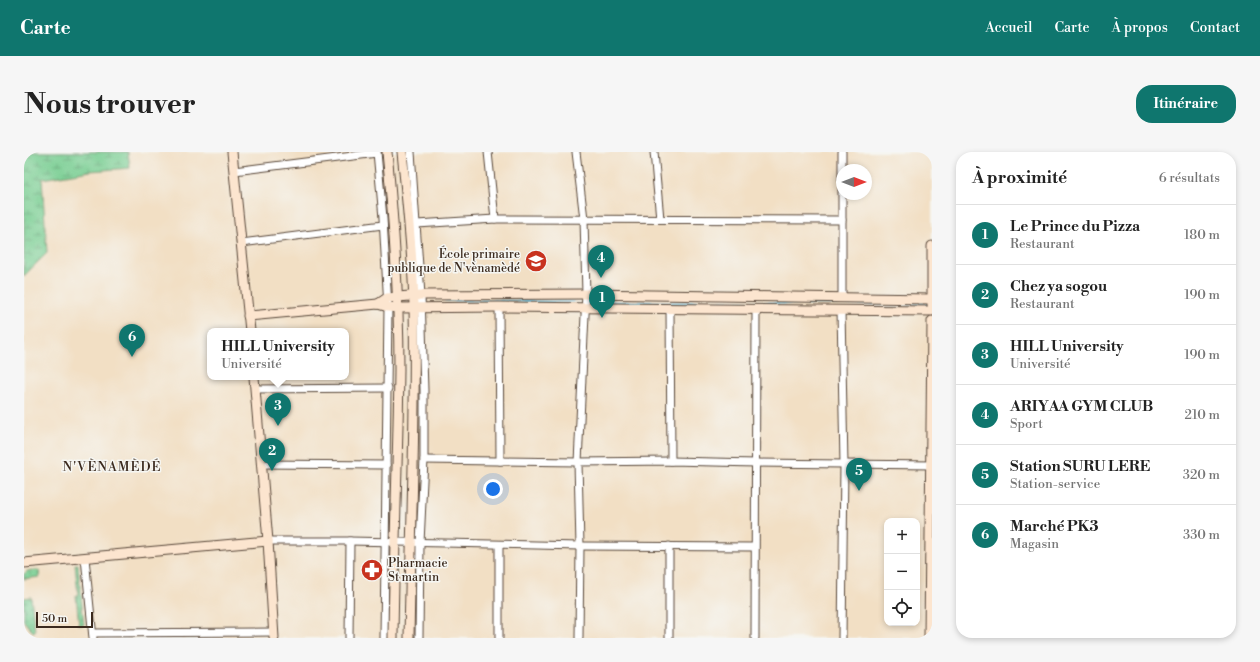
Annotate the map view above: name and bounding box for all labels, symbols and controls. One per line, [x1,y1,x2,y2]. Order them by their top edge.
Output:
text: Carte [20,16,71,40]
text: Accueil [985,19,1032,37]
text: Carte [1054,19,1089,37]
text: À propos [1111,19,1168,37]
text: Contact [1190,19,1240,37]
button: Itinéraire [1136,85,1236,123]
text: Nous trouver [24,87,196,122]
north arrow [836,164,872,200]
text: À proximité [972,167,1067,189]
text: 6 résultats [1159,170,1220,186]
text: Le Prince du Pizza [1010,217,1140,236]
text: 1 [982,227,988,243]
text: 180 m [1184,227,1220,243]
text: Restaurant [1010,236,1075,252]
place label: École primaire publique de N'vènamèdé [388,245,520,276]
pin: 4 [588,245,614,278]
school or university icon: École primaire publique de N'vènamèdé [523,248,549,274]
text: Chez ya sogou [1010,277,1107,296]
pin: 1 [589,285,615,318]
text: 2 [981,287,989,303]
text: 190 m [1184,287,1220,303]
text: Restaurant [1010,296,1075,312]
pin: 6 [119,324,145,357]
popup [207,328,349,380]
text: HILL University [221,337,335,356]
text: HILL University [1010,337,1124,356]
text: 3 [981,347,989,363]
text: 190 m [1184,347,1220,363]
text: Université [221,356,282,372]
text: Université [1010,356,1071,372]
pin: 3 [265,393,291,426]
text: ARIYAA GYM CLUB [1010,397,1153,416]
text: 4 [981,407,989,423]
text: 210 m [1185,407,1220,423]
text: Sport [1010,416,1043,432]
pin: 2 [259,438,285,471]
text: Station SURU LERE [1010,457,1150,476]
district label: N'VÈNAMÈDÉ [63,458,161,475]
pin: 5 [846,458,872,491]
text: 5 [981,467,989,483]
text: 320 m [1183,467,1220,483]
text: Station-service [1010,476,1100,492]
your location [483,479,503,499]
text: Marché PK3 [1010,517,1099,536]
map controls [884,518,920,626]
button: + [884,518,920,554]
text: 6 [981,527,989,543]
text: 330 m [1183,527,1220,543]
text: Magasin [1010,536,1059,552]
button: − [884,554,920,590]
place label: Pharmacie St martin [388,556,448,585]
pharmacy icon: Pharmacie St martin [359,557,385,583]
button: locate [884,590,920,626]
scale bar [36,610,93,629]
text: 50 m [42,612,67,626]

